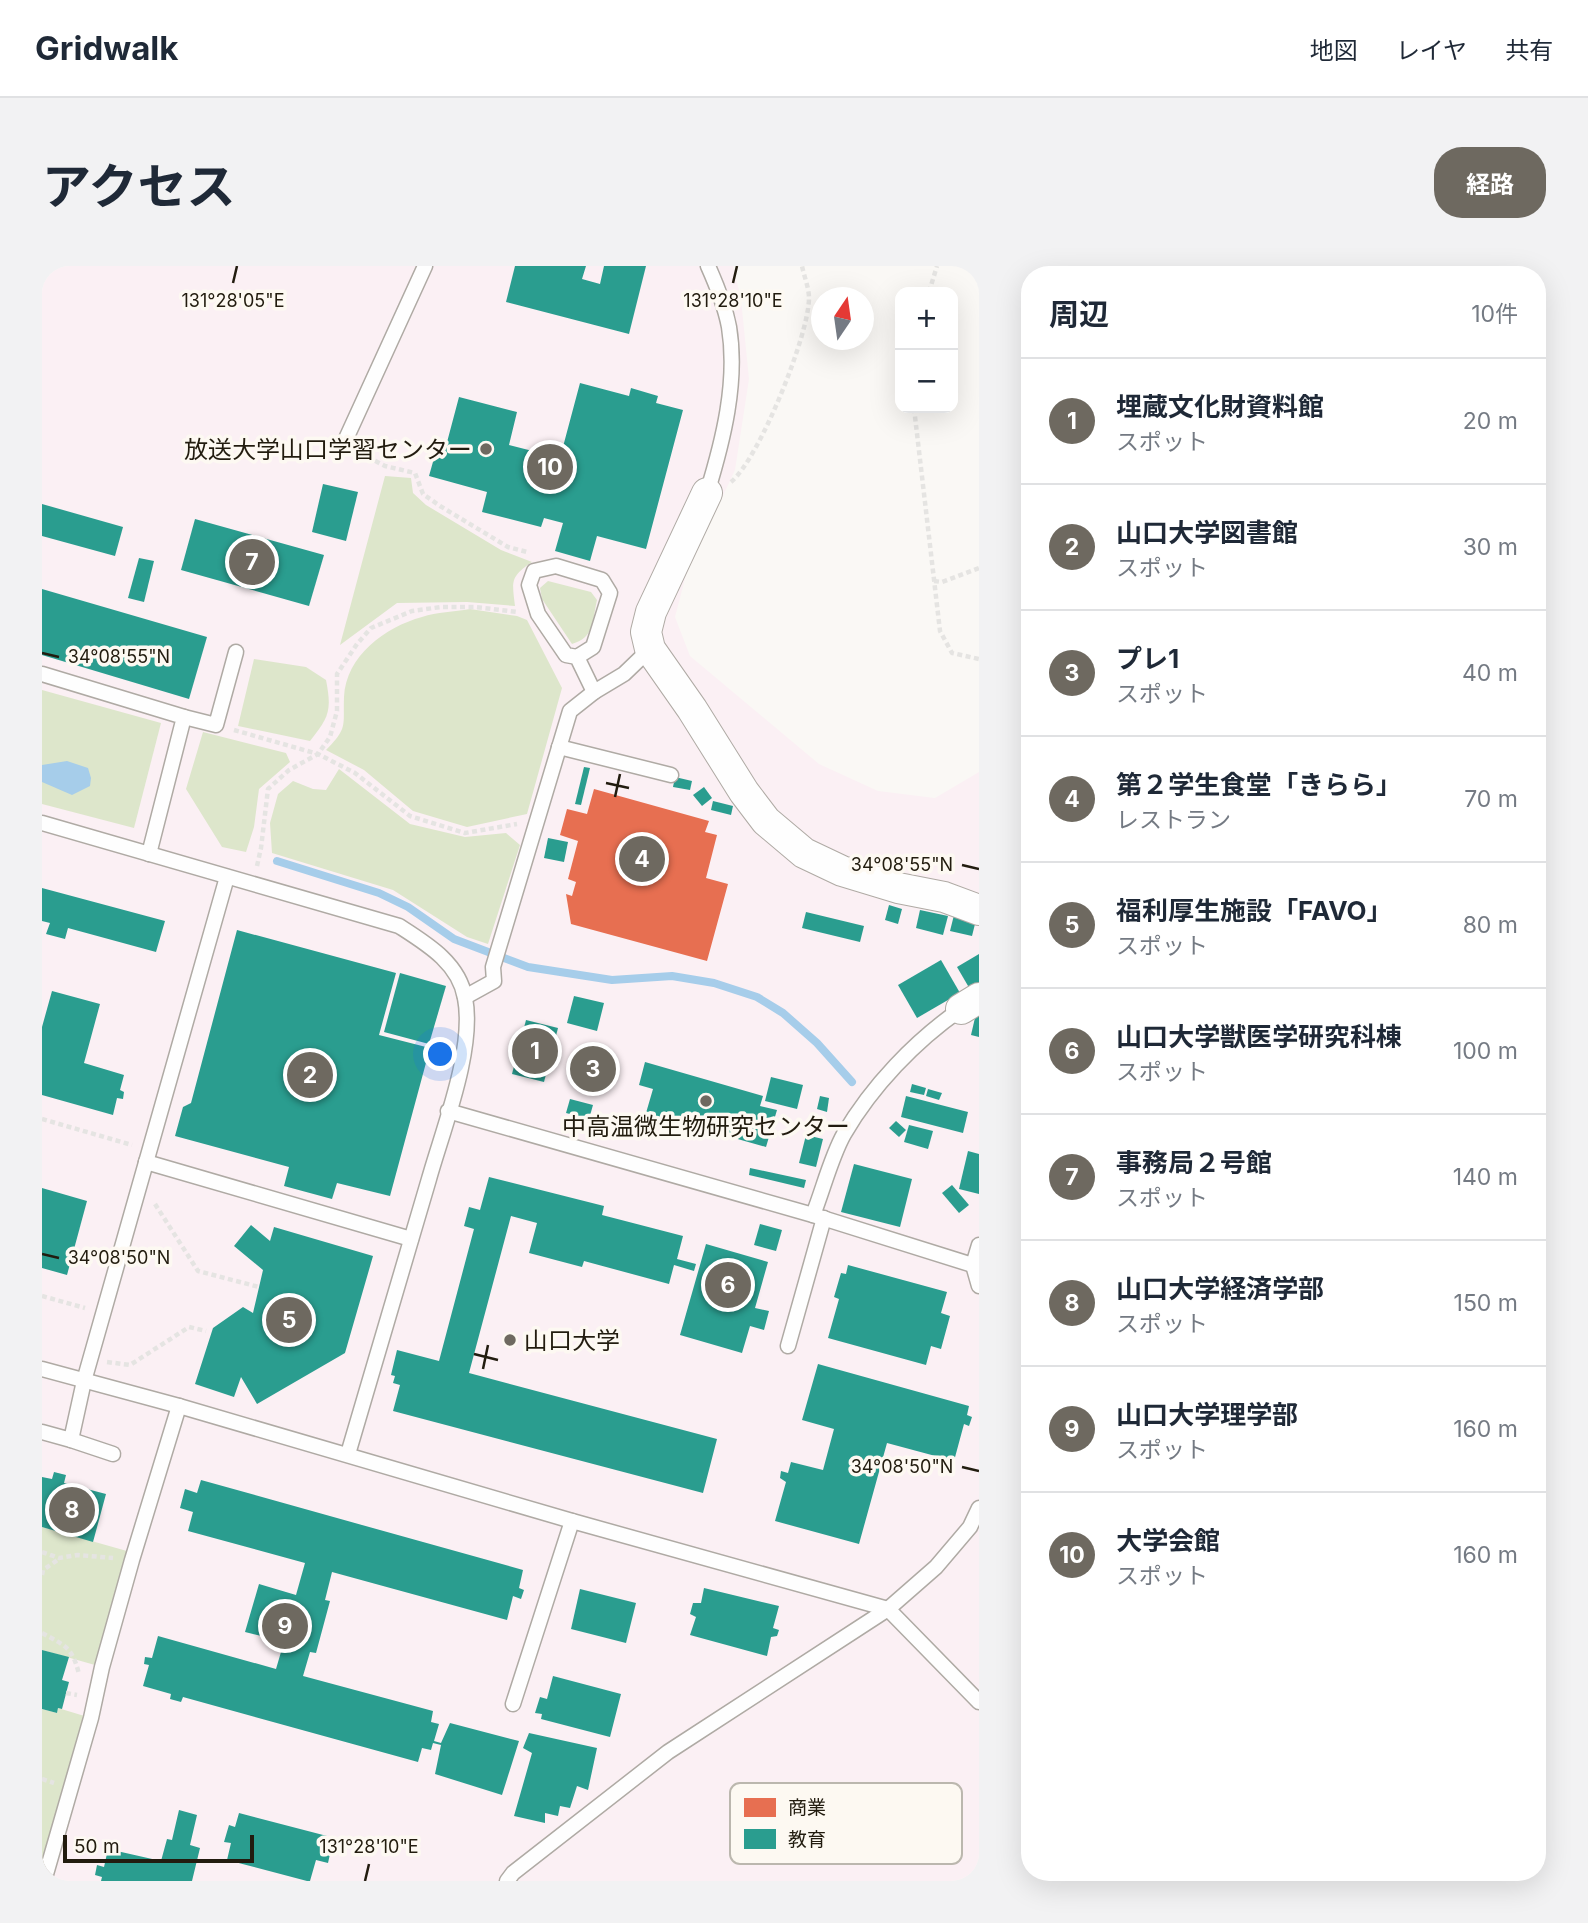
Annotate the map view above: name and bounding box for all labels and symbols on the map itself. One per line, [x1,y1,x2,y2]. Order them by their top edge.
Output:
north arrow [811,287,874,350]
text: 131°28'05"E [182,290,284,311]
text: 131°28'10"E [683,290,783,311]
place label: 放送大学山口学習センター [184,435,472,464]
marker: 放送大学山口学習センター [478,441,494,457]
pin: 10 [527,441,573,493]
pin: 7 [229,536,275,588]
text: 34°08'55"N [68,646,170,667]
pin: 4 [619,833,665,885]
text: 34°08'55"N [851,854,953,875]
pin: 1 [512,1025,558,1077]
your location [423,1037,457,1071]
pin: 3 [570,1043,616,1095]
pin: 2 [287,1049,333,1101]
marker: 中高温微生物研究センター [698,1093,714,1109]
place label: 中高温微生物研究センター [562,1112,850,1141]
text: 34°08'50"N [68,1247,170,1268]
pin: 6 [705,1259,751,1311]
pin: 5 [266,1294,312,1346]
place label: 山口大学 [524,1326,620,1355]
marker: 山口大学 [502,1332,518,1348]
text: 34°08'50"N [851,1456,953,1477]
pin: 8 [49,1484,95,1536]
pin: 9 [262,1600,308,1652]
legend [730,1783,962,1864]
text: 商業 [788,1796,826,1819]
text: 教育 [788,1828,826,1851]
scale bar [63,1832,254,1864]
text: 131°28'10"E [319,1836,419,1857]

